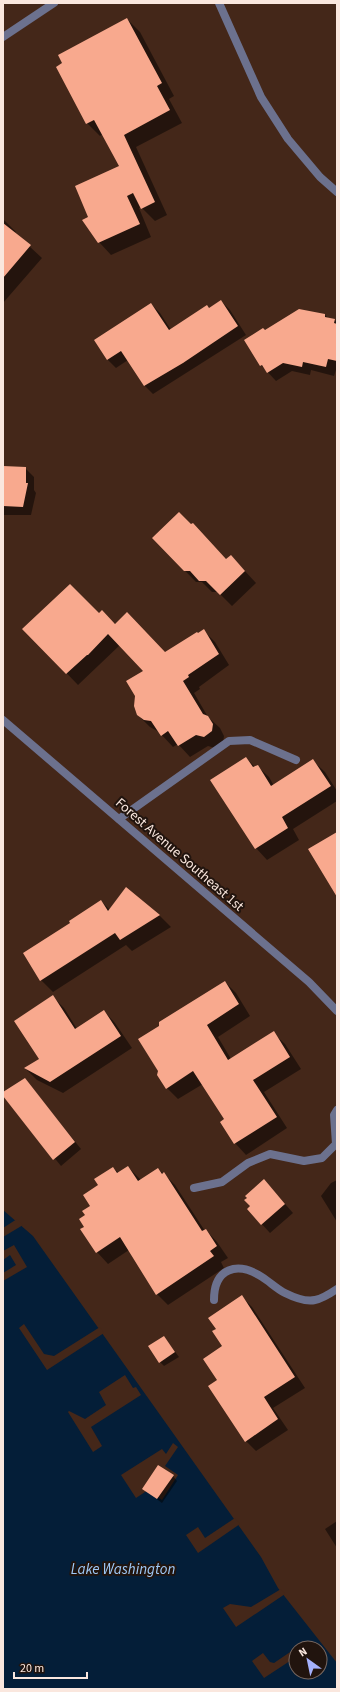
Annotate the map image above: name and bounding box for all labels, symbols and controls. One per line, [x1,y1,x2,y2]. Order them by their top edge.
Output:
street label: Forest Avenue Southeast 1st [111,793,248,916]
water label: Lake Washington [71,1559,175,1580]
north arrow [288,1640,328,1680]
text: N [296,1644,310,1660]
scale bar [14,1654,87,1680]
text: 20 m [20,1660,44,1677]

